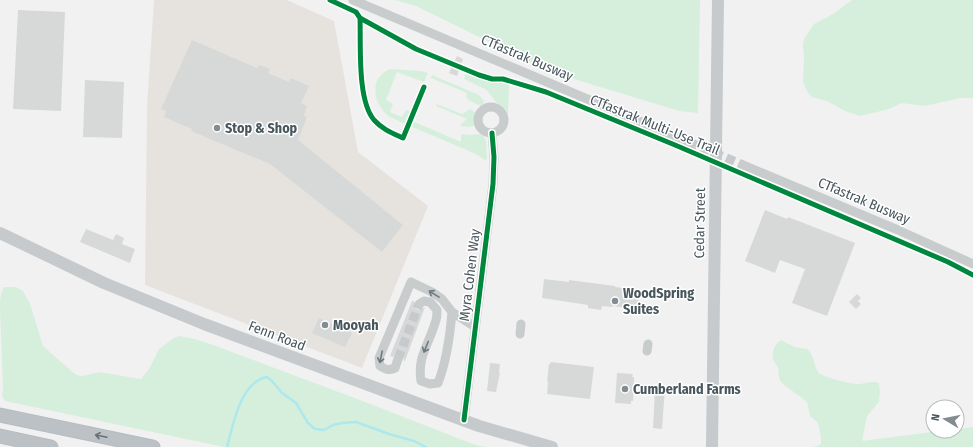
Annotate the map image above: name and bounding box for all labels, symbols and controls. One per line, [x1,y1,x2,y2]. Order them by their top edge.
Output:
street label: CTfastrak Busway [479,31,576,85]
street label: CTfastrak Multi-Use Trail [588,91,723,159]
place label: Stop & Shop [225,120,298,137]
marker: Stop & Shop [212,123,222,133]
street label: CTfastrak Busway [816,174,913,228]
street label: Cedar Street [691,187,709,259]
street label: Myra Cohen Way [456,227,484,322]
place label: WoodSpring Suites [623,285,694,318]
one-way arrow [429,290,440,298]
marker: WoodSpring Suites [610,296,620,306]
street label: Fenn Road [246,317,308,355]
place label: Mooyah [333,317,379,334]
marker: Mooyah [320,320,330,330]
one-way arrow [421,340,429,352]
one-way arrow [376,350,384,363]
place label: Cumberland Farms [633,381,741,398]
marker: Cumberland Farms [620,384,630,394]
north arrow [925,399,965,439]
text: N [929,413,943,422]
one-way arrow [95,432,108,440]

